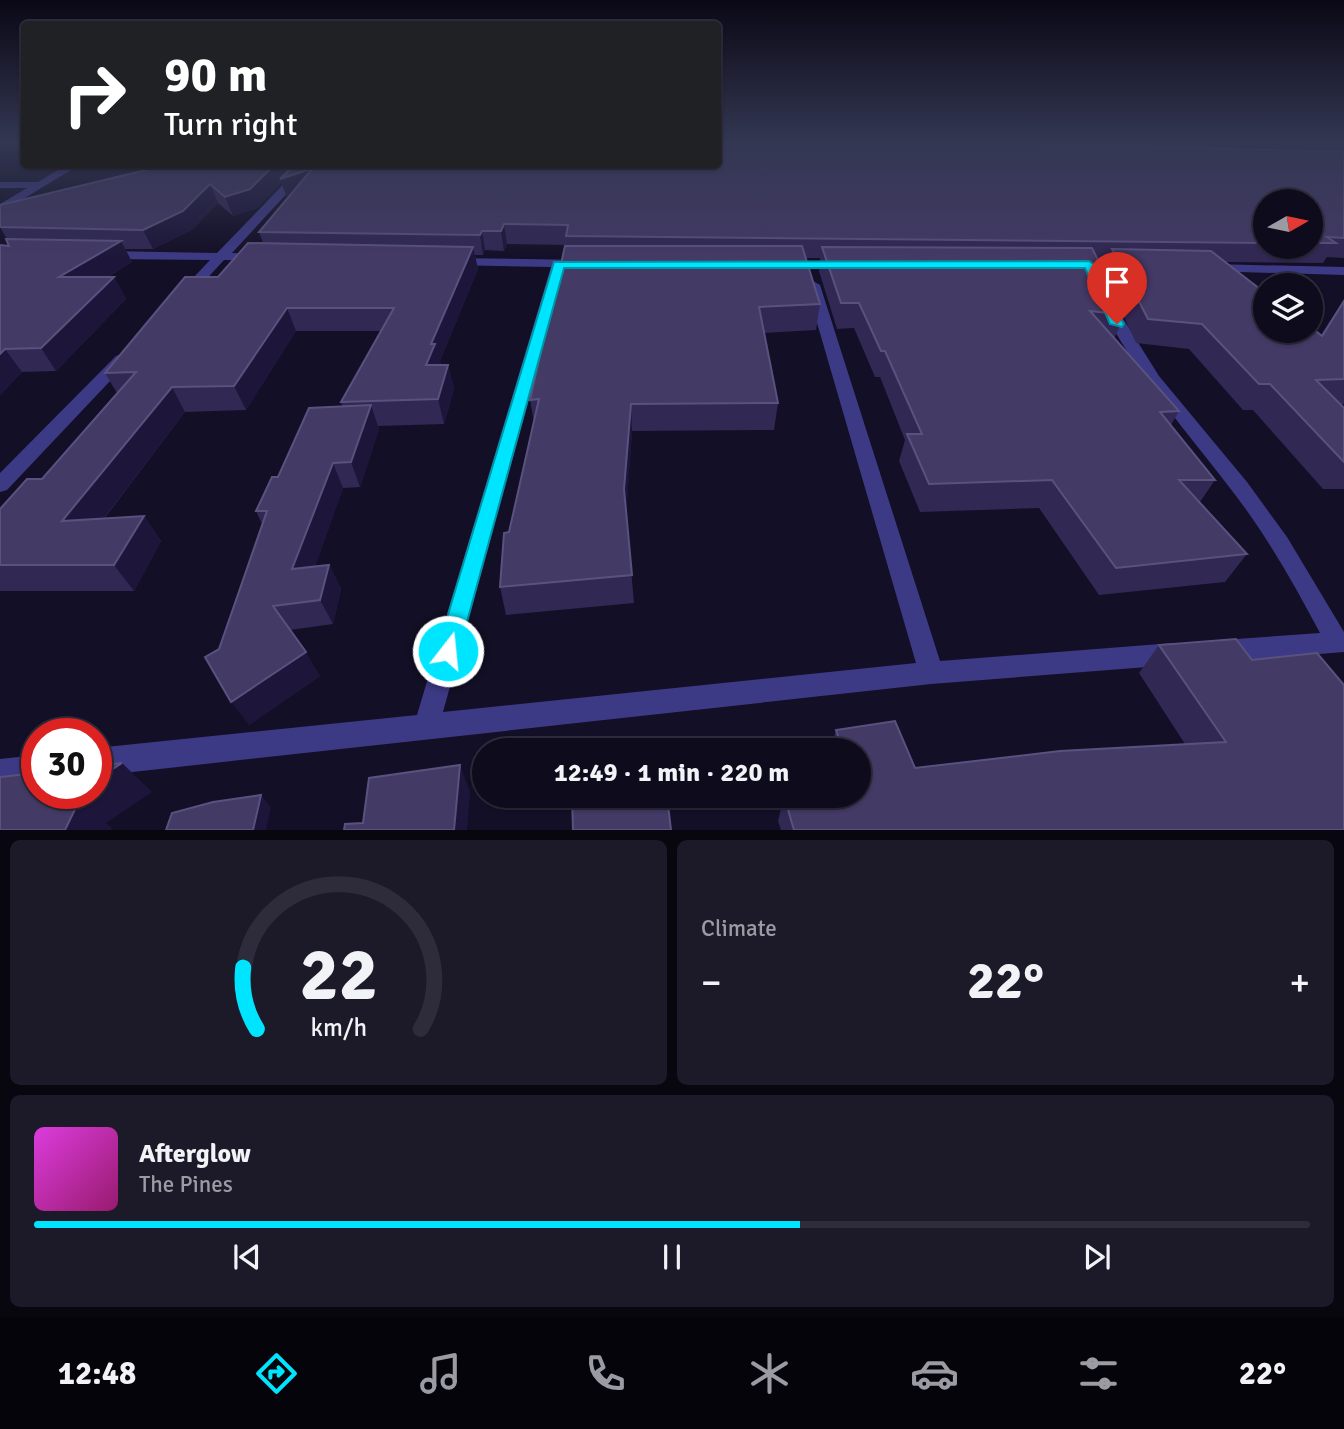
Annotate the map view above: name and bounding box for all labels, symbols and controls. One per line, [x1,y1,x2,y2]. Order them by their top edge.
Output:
text: 90 m [164,45,267,105]
icon: right [49,49,140,140]
text: Turn right [164,105,297,144]
north arrow [1253,189,1323,259]
map controls [1253,189,1323,343]
pin [1087,252,1147,324]
icon: arrive [1098,263,1136,301]
button: layers [1253,273,1323,343]
position arrow [411,614,485,688]
speed limit sign: 30 [21,718,112,809]
text: 12:49 · 1 min · 220 m [554,757,789,789]
text: Climate [701,914,777,943]
text: 22 [299,931,378,1020]
text: 22° [967,949,1044,1013]
text: − [701,959,722,1006]
text: + [1289,959,1310,1006]
text: km/h [310,1011,367,1042]
text: Afterglow [139,1138,251,1170]
text: The Pines [139,1170,233,1199]
icon: previous [228,1238,266,1276]
icon: pause [653,1238,691,1276]
icon: next [1078,1238,1116,1276]
icon: directions [252,1349,301,1398]
icon: music [416,1349,465,1398]
icon: phone [581,1349,630,1398]
icon: climate [745,1349,794,1398]
icon: car [910,1349,959,1398]
icon: filters [1074,1349,1123,1398]
text: 12:48 [58,1354,136,1393]
text: 22° [1239,1354,1286,1393]

